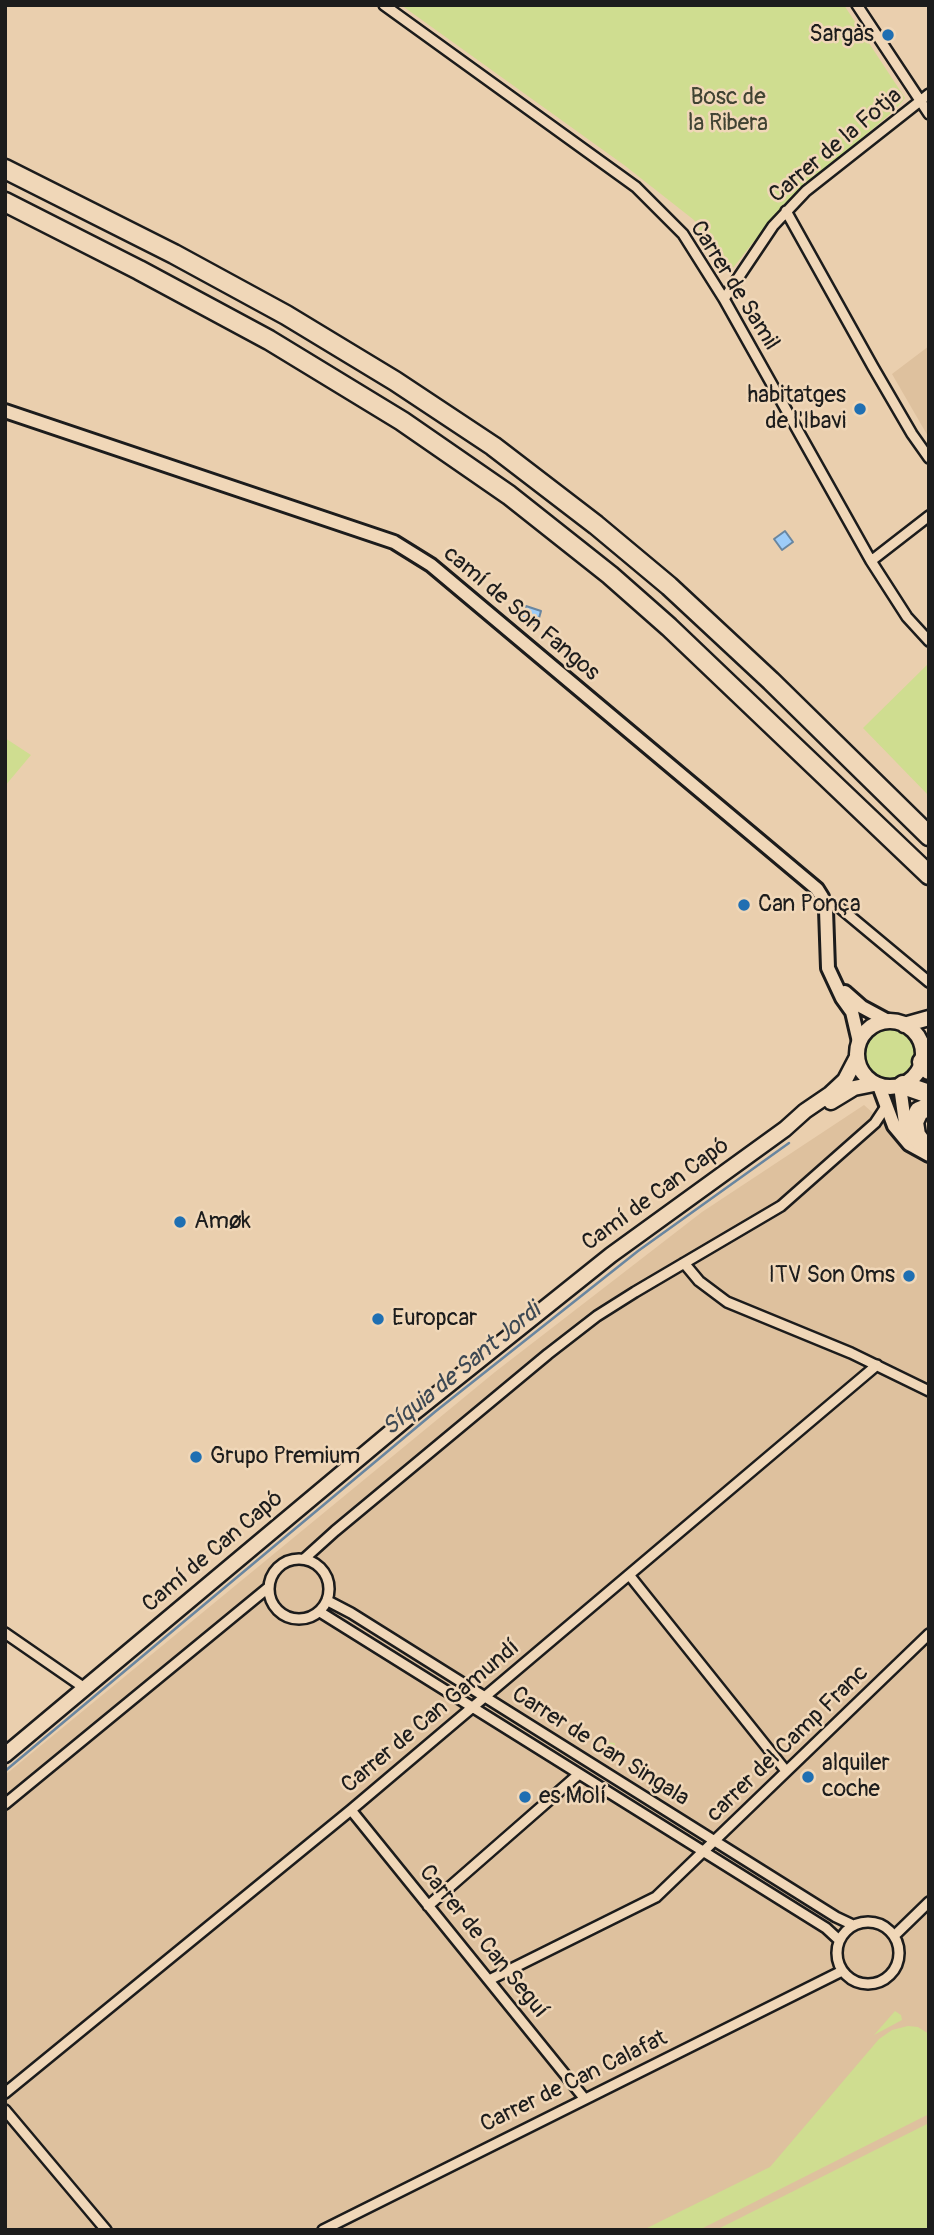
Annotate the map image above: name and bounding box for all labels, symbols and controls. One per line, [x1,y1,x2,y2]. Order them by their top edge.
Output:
place label: Sargàs [809,21,874,49]
marker: Sargàs [880,27,896,43]
street label: Carrer de la Fotja [764,83,908,209]
park label: Bosc de la Ribera [688,84,768,138]
street label: Carrer de Samil [683,216,785,356]
place label: habitatges de l'Ibavi [747,382,846,436]
marker: habitatges de l'Ibavi [852,401,868,417]
street label: camí de Son Fangos [437,541,605,687]
place label: Can Ponça [758,891,861,919]
marker: Can Ponça [736,897,752,913]
street label: Camí de Can Capó [577,1132,735,1258]
place label: Amøk [194,1208,251,1236]
marker: Amøk [172,1214,188,1230]
place label: ITV Son Oms [768,1262,895,1290]
marker: ITV Son Oms [901,1268,917,1284]
water label: Síquia de Sant Jordi [377,1297,547,1443]
place label: Europcar [392,1305,477,1333]
marker: Europcar [370,1311,386,1327]
place label: Grupo Premium [210,1443,360,1471]
marker: Grupo Premium [188,1449,204,1465]
street label: Camí de Can Capó [137,1485,289,1619]
street label: Carrer de Can Gamundí [336,1634,526,1800]
street label: carrer del Camp Franc [701,1660,875,1828]
street label: Carrer de Can Singala [506,1681,694,1813]
place label: alquiler coche [822,1750,890,1804]
marker: alquiler coche [800,1769,816,1785]
place label: es Molí [539,1783,606,1811]
marker: es Molí [517,1789,533,1805]
street label: Carrer de Can Seguí [413,1860,553,2024]
street label: Carrer de Can Calafat [476,2025,672,2139]

